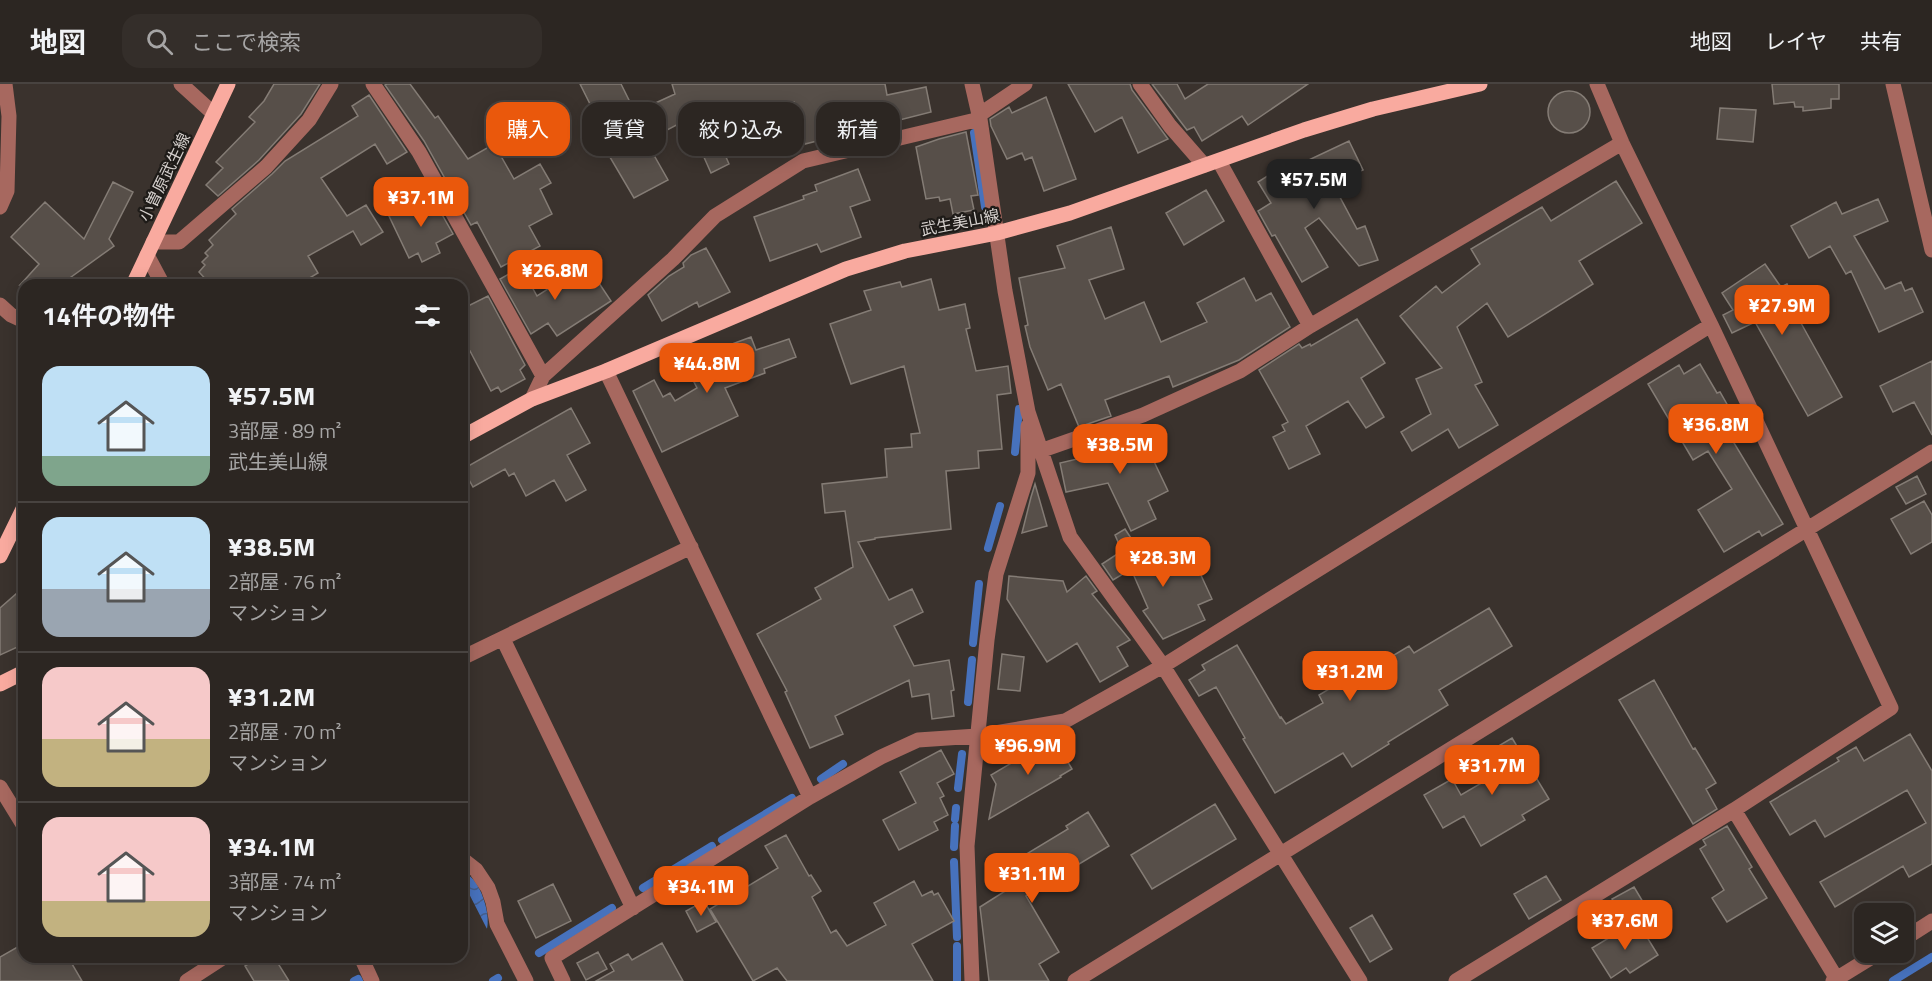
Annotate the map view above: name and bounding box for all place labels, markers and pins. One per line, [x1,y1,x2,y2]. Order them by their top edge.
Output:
pin: ¥57.5M [1265,159,1363,210]
pin: ¥37.1M [372,177,470,228]
pin: ¥26.8M [506,250,604,301]
pin: ¥27.9M [1733,285,1831,336]
pin: ¥44.8M [658,343,756,394]
pin: ¥36.8M [1667,404,1765,455]
pin: ¥38.5M [1071,424,1169,475]
pin: ¥28.3M [1114,537,1212,588]
pin: ¥31.2M [1301,651,1399,702]
pin: ¥96.9M [979,725,1077,776]
pin: ¥31.7M [1443,745,1541,796]
pin: ¥31.1M [983,853,1081,904]
pin: ¥34.1M [652,866,750,917]
pin: ¥37.6M [1576,900,1674,951]

